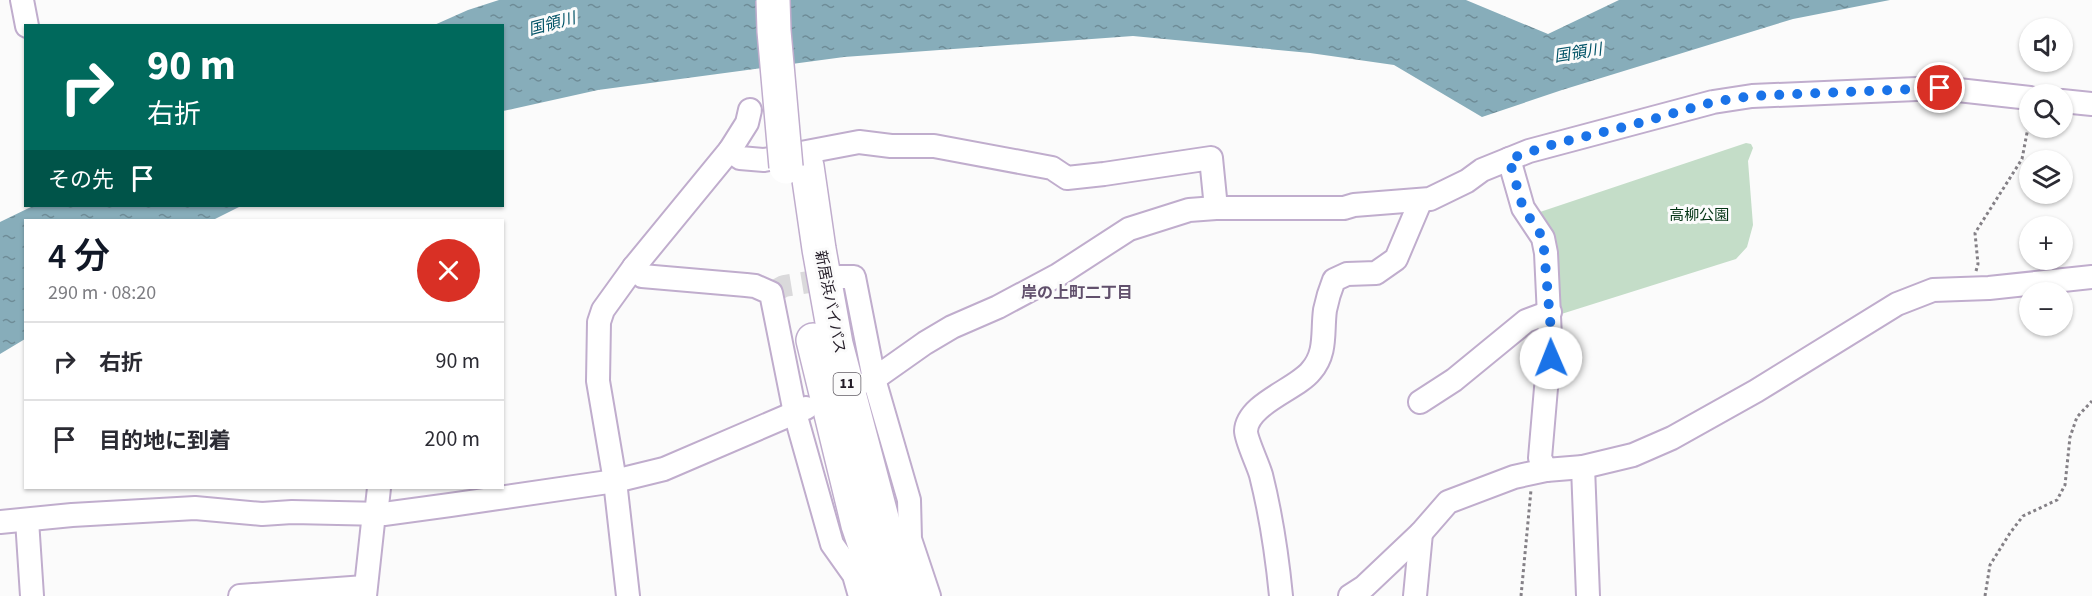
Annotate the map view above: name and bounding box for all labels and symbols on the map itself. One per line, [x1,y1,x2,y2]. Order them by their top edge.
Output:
water label: 国領川 [526,7,580,41]
water label: 国領川 [1553,38,1605,68]
pin [1914,62,1965,113]
park label: 高柳公園 [1669,205,1729,226]
street label: 新居浜バイパス [810,249,850,355]
district label: 岸の上町二丁目 [1021,282,1133,304]
position arrow [1519,326,1583,390]
road number: 11 [834,373,860,395]

